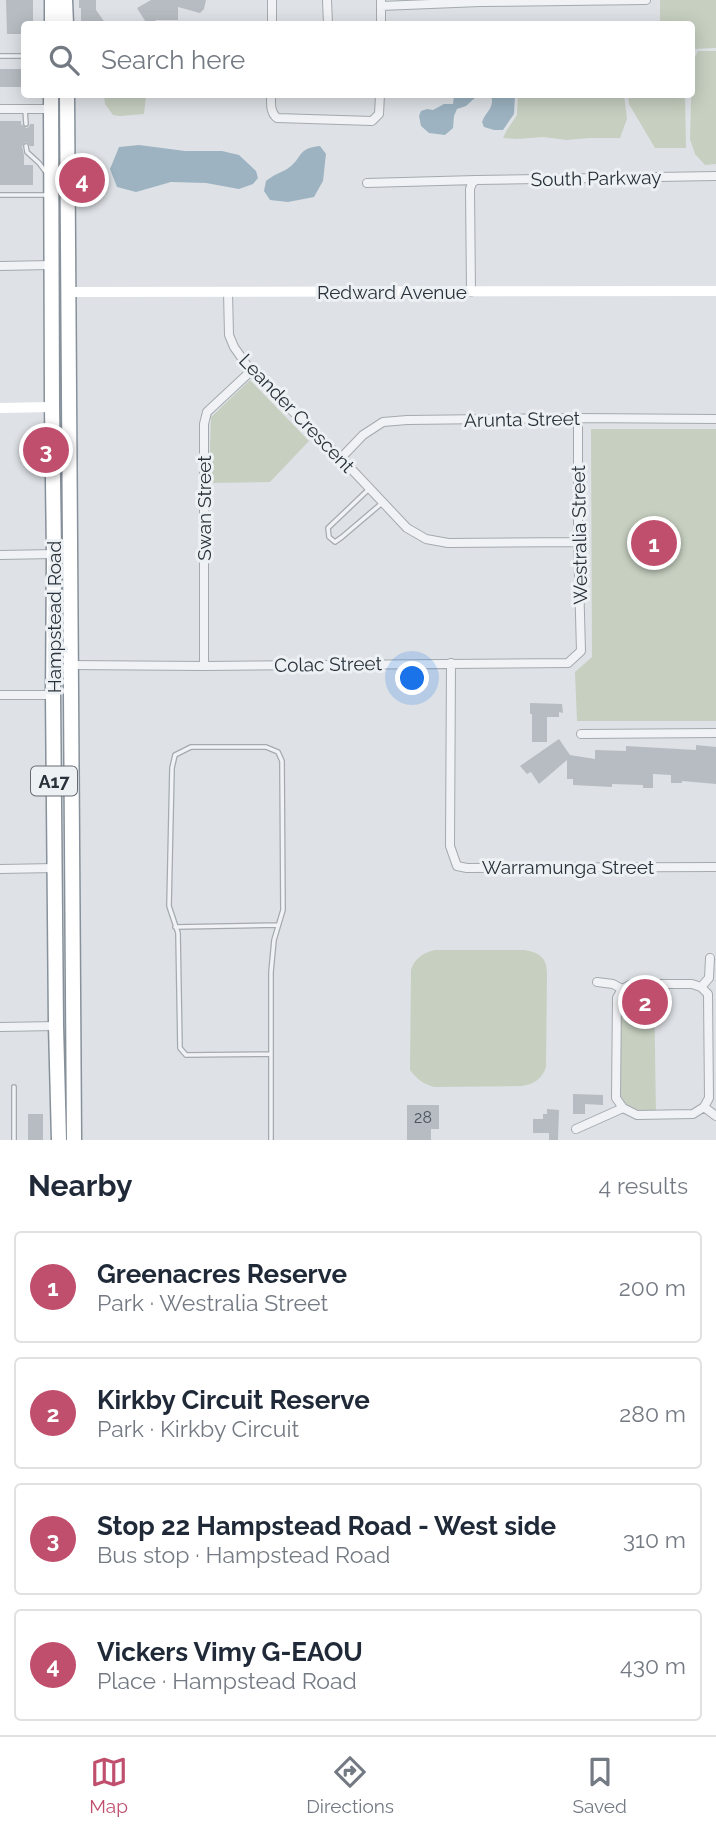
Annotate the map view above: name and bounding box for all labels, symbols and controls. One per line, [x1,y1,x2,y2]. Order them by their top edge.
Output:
search box [21,21,695,98]
icon: search [45,41,83,79]
text: Search here [101,45,245,75]
pin: 4 [59,154,105,206]
street label: South Parkway [530,166,662,190]
street label: Redward Avenue [317,281,467,303]
street label: Leander Crescent [235,349,360,477]
street label: Arunta Street [464,407,581,431]
pin: 3 [23,424,69,476]
street label: Swan Street [193,455,215,561]
street label: Westralia Street [567,464,591,605]
pin: 1 [631,517,677,569]
street label: Hampstead Road [43,541,65,693]
street label: Colac Street [274,652,383,676]
your location [395,661,429,695]
road number: A17 [31,766,77,796]
street label: Warramunga Street [482,856,655,878]
pin: 2 [622,976,668,1028]
house number: 28 [414,1108,432,1127]
text: Nearby [28,1168,132,1203]
text: 4 results [599,1172,688,1199]
text: Greenacres Reserve [97,1259,347,1289]
text: 1 [47,1274,59,1301]
text: 200 m [619,1274,686,1301]
text: Park · Westralia Street [97,1289,328,1316]
text: Kirkby Circuit Reserve [97,1385,370,1415]
text: 2 [47,1400,59,1427]
text: 280 m [619,1400,686,1427]
text: Park · Kirkby Circuit [97,1415,299,1442]
text: Stop 22 Hampstead Road - West side [97,1511,556,1541]
text: 3 [47,1526,59,1553]
text: 310 m [623,1526,686,1553]
text: Bus stop · Hampstead Road [97,1541,390,1568]
text: Vickers Vimy G-EAOU [97,1637,363,1667]
text: 4 [46,1652,60,1679]
text: 430 m [620,1652,686,1679]
text: Place · Hampstead Road [97,1667,357,1694]
tab: Map [89,1753,128,1817]
tab: Directions [306,1753,394,1817]
tab: Saved [572,1753,627,1817]

